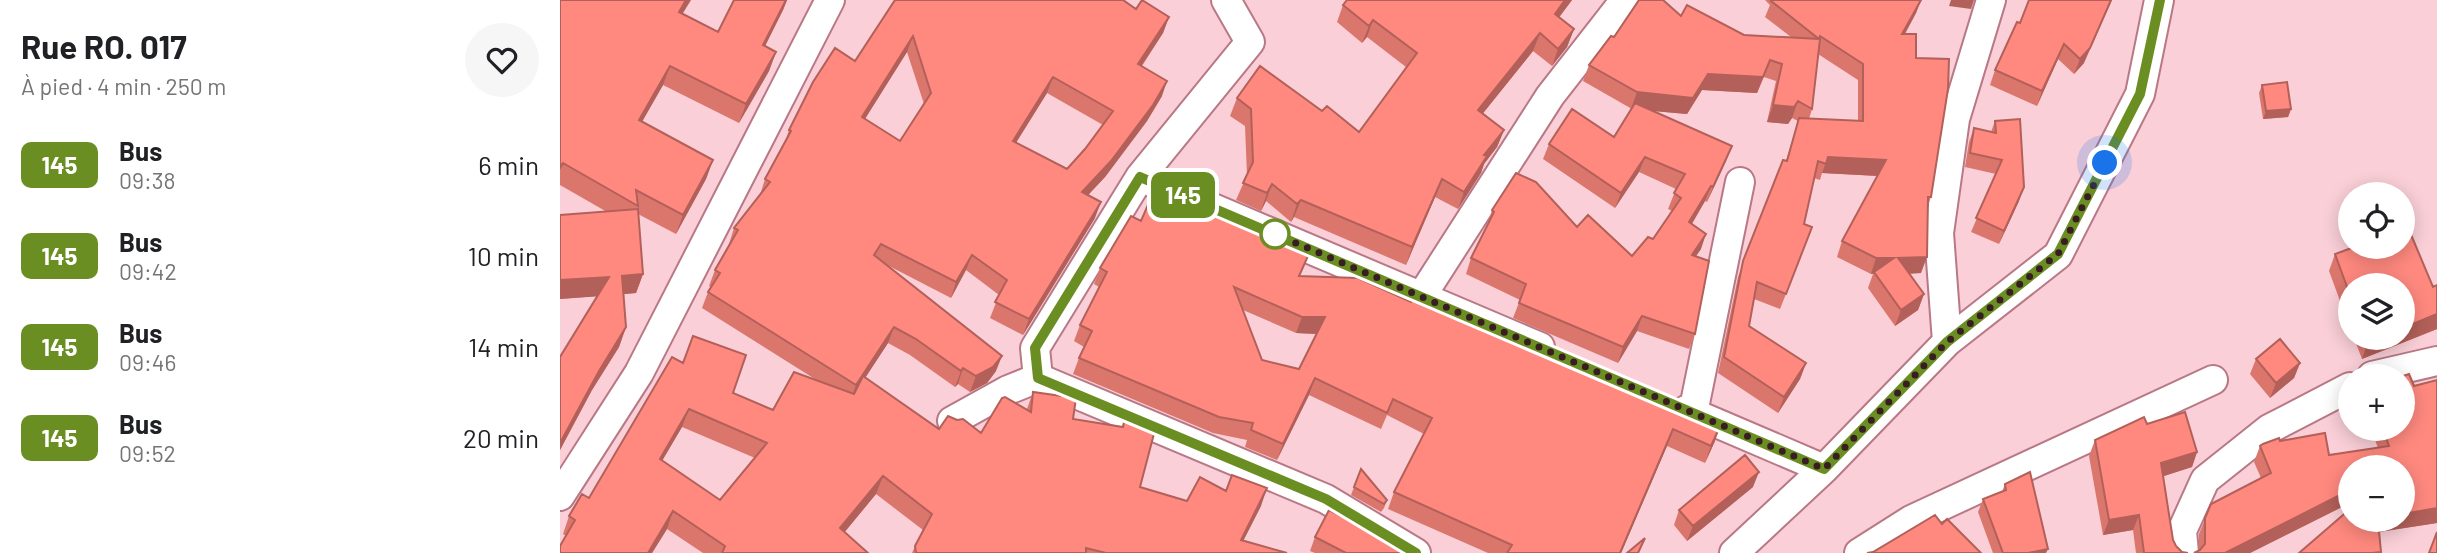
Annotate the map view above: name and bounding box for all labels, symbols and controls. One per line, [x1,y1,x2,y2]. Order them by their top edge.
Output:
button: heart [465,23,539,97]
text: Rue RO. 017 [21,26,187,66]
text: À pied · 4 min · 250 m [21,72,226,100]
text: Bus [119,135,162,166]
your location [2087,145,2122,180]
text: 6 min [478,149,539,180]
text: 145 [42,150,77,179]
text: 09:38 [119,166,176,194]
line badge: 145 [1143,172,1223,218]
text: 145 [1165,180,1201,209]
map controls [2338,182,2415,532]
button: locate [2338,182,2415,259]
unlabelled marker [1260,219,1290,249]
text: Bus [119,226,162,257]
text: 10 min [468,240,539,271]
text: 145 [42,241,77,270]
text: 09:42 [119,257,177,285]
button: layers [2338,273,2415,350]
text: Bus [119,317,162,348]
text: 14 min [468,331,539,362]
text: 145 [42,332,77,361]
text: 09:46 [119,348,176,376]
button: + [2338,364,2415,441]
text: Bus [119,408,162,439]
text: 20 min [463,422,539,453]
text: 145 [42,423,77,452]
text: 09:52 [119,439,176,467]
button: − [2338,455,2415,532]

